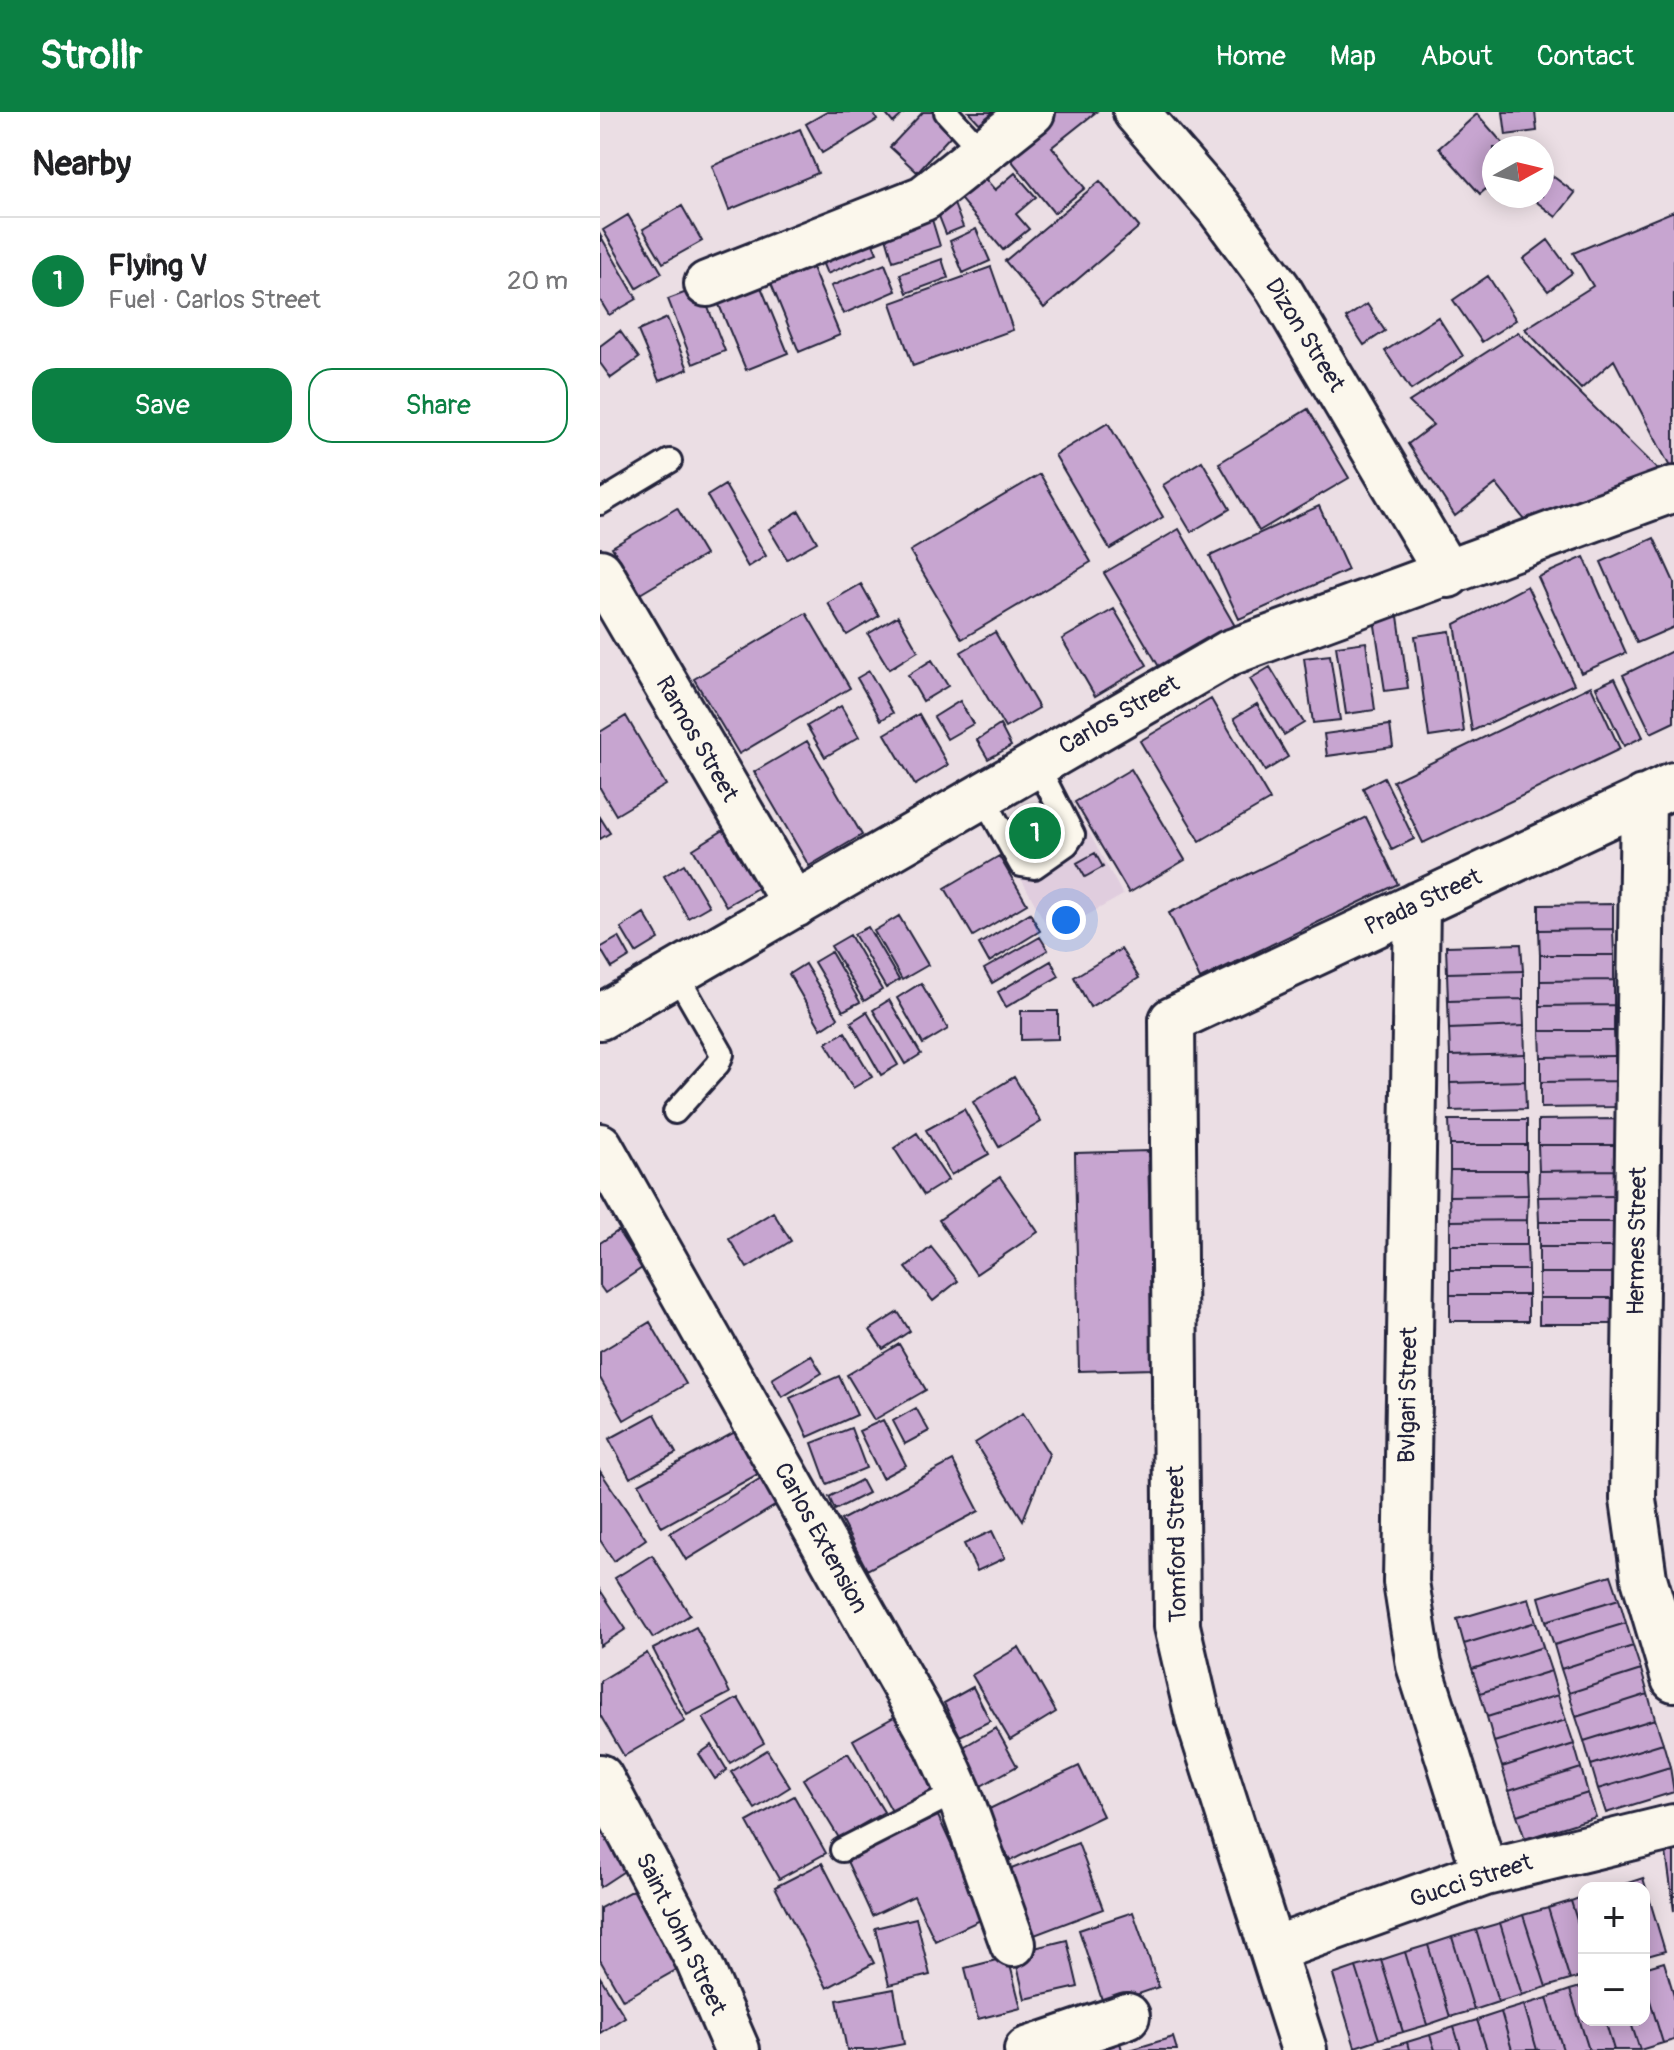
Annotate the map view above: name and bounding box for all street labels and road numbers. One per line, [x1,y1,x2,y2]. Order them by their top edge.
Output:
street label: Dizon Street [1259,273,1351,397]
street label: Carlos Street [1054,669,1185,761]
street label: Ramos Street [649,671,745,807]
street label: Prada Street [1360,862,1486,942]
street label: Hermes Street [1621,1166,1653,1316]
street label: Bvlgari Street [1392,1326,1424,1463]
street label: Carlos Extension [768,1458,874,1618]
street label: Tomford Street [1161,1465,1193,1623]
street label: Gucci Street [1406,1847,1536,1914]
street label: Saint John Street [629,1848,733,2020]

